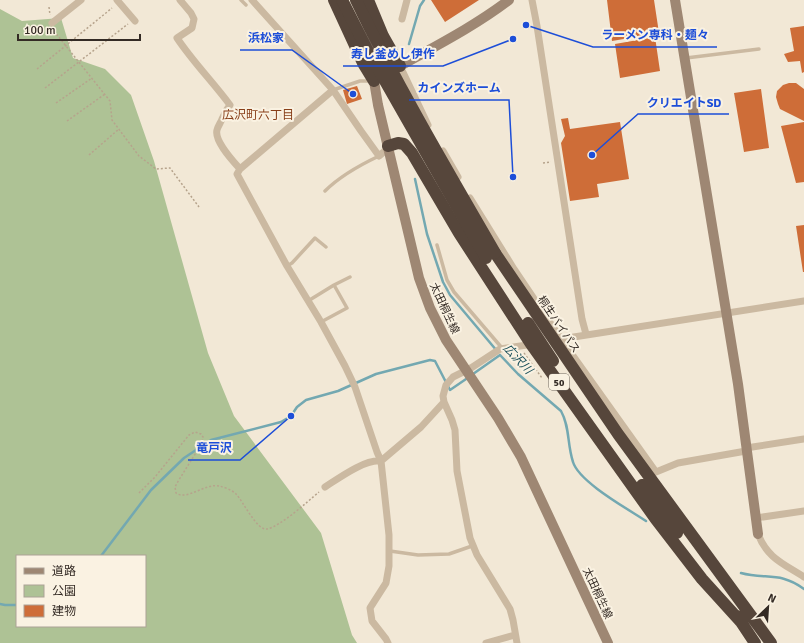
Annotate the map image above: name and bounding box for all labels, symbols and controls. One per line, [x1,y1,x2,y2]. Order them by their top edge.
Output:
scale bar [18,16,140,42]
text: 100 m [24,23,56,38]
callout: ラーメン専科・麺々 [593,23,717,47]
callout: 浜松家 [240,26,292,50]
text: ラーメン専科・麺々 [601,28,709,43]
text: 浜松家 [248,31,284,46]
callout: 寿し釜めし伊作 [343,42,443,66]
text: 寿し釜めし伊作 [351,47,435,62]
callout: カインズホーム [409,76,509,100]
text: カインズホーム [417,81,501,96]
callout: クリエイトSD [638,90,729,114]
text: クリエイトSD [647,96,721,111]
district label: 広沢町六丁目 [222,108,294,123]
street label: 太田桐生線 [427,281,462,336]
street label: 桐生バイパス [535,293,582,355]
water label: 広沢川 [500,341,537,379]
road number: 50 [549,374,569,390]
callout: 竜戸沢 [188,436,240,460]
text: 竜戸沢 [196,441,232,456]
legend [16,555,146,627]
text: 道路 [52,564,76,579]
street label: 太田桐生線 [580,566,615,621]
text: 公園 [52,584,76,599]
north arrow [748,587,788,627]
text: N [766,591,778,606]
text: 建物 [52,604,76,619]

